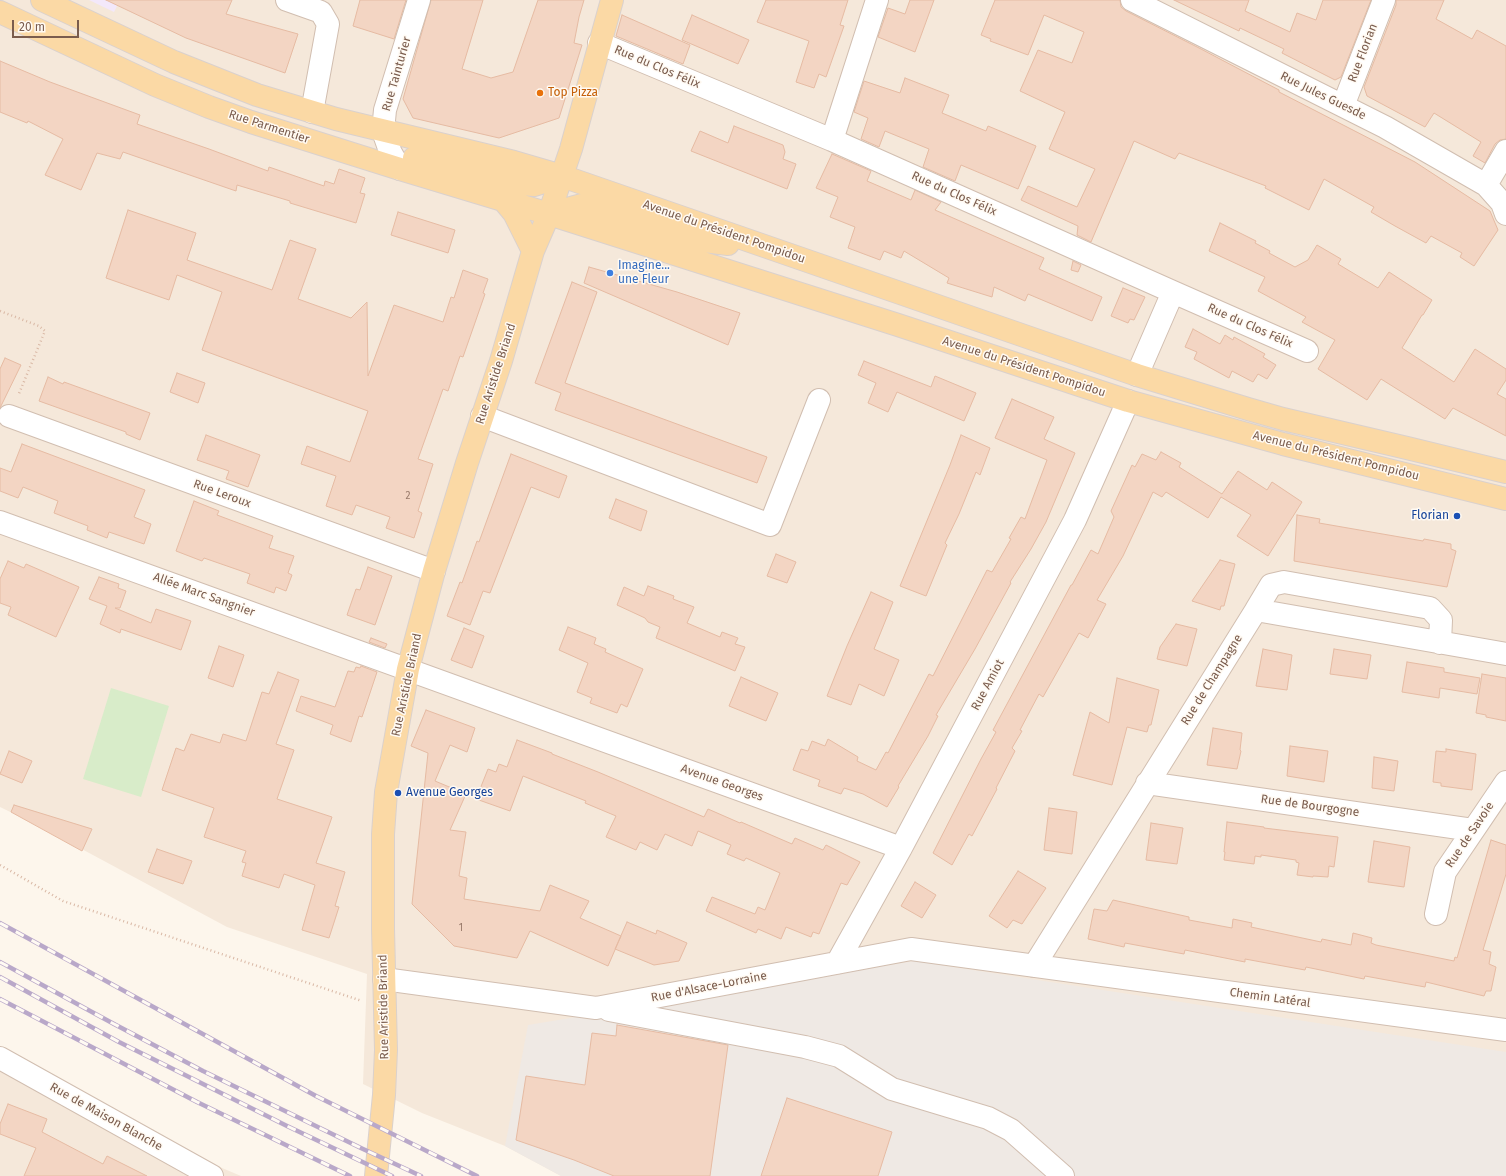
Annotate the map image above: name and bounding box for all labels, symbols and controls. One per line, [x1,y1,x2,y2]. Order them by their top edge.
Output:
scale bar [14,12,81,38]
text: 20 m [19,20,45,34]
street label: Rue Florian [1345,22,1381,84]
street label: Rue Tainturier [379,35,415,113]
street label: Rue du Clos Félix [612,42,702,92]
street label: Rue Jules Guesde [1278,69,1368,123]
place label: Top Pizza [548,86,598,100]
marker: Top Pizza [535,88,545,98]
street label: Rue Parmentier [227,107,311,147]
street label: Rue du Clos Félix [909,169,999,219]
street label: Avenue du Président Pompidou [641,197,807,267]
place label: Imagine... une Fleur [618,259,670,287]
marker: Imagine... une Fleur [605,268,615,278]
street label: Rue du Clos Félix [1205,301,1295,351]
street label: Rue Aristide Briand [473,322,519,426]
street label: Avenue du Président Pompidou [941,334,1107,400]
street label: Avenue du Président Pompidou [1251,428,1421,484]
street label: Rue Leroux [191,477,253,511]
house number: 2 [406,490,410,502]
place label: Florian [1411,509,1449,523]
marker: Florian [1452,511,1462,521]
street label: Allée Marc Sangnier [151,570,257,620]
street label: Rue Aristide Briand [389,632,425,738]
street label: Rue de Champagne [1178,632,1246,728]
street label: Rue Amiot [969,657,1007,713]
street label: Avenue Georges [679,761,765,805]
place label: Avenue Georges [406,786,493,800]
marker: Avenue Georges [393,788,403,798]
street label: Rue de Bourgogne [1260,792,1360,820]
street label: Rue de Savoie [1443,799,1497,871]
house number: 1 [459,922,463,934]
street label: Rue Aristide Briand [376,954,392,1060]
street label: Rue d'Alsace-Lorraine [650,969,768,1005]
street label: Chemin Latéral [1229,985,1311,1011]
street label: Rue de Maison Blanche [47,1080,165,1154]

